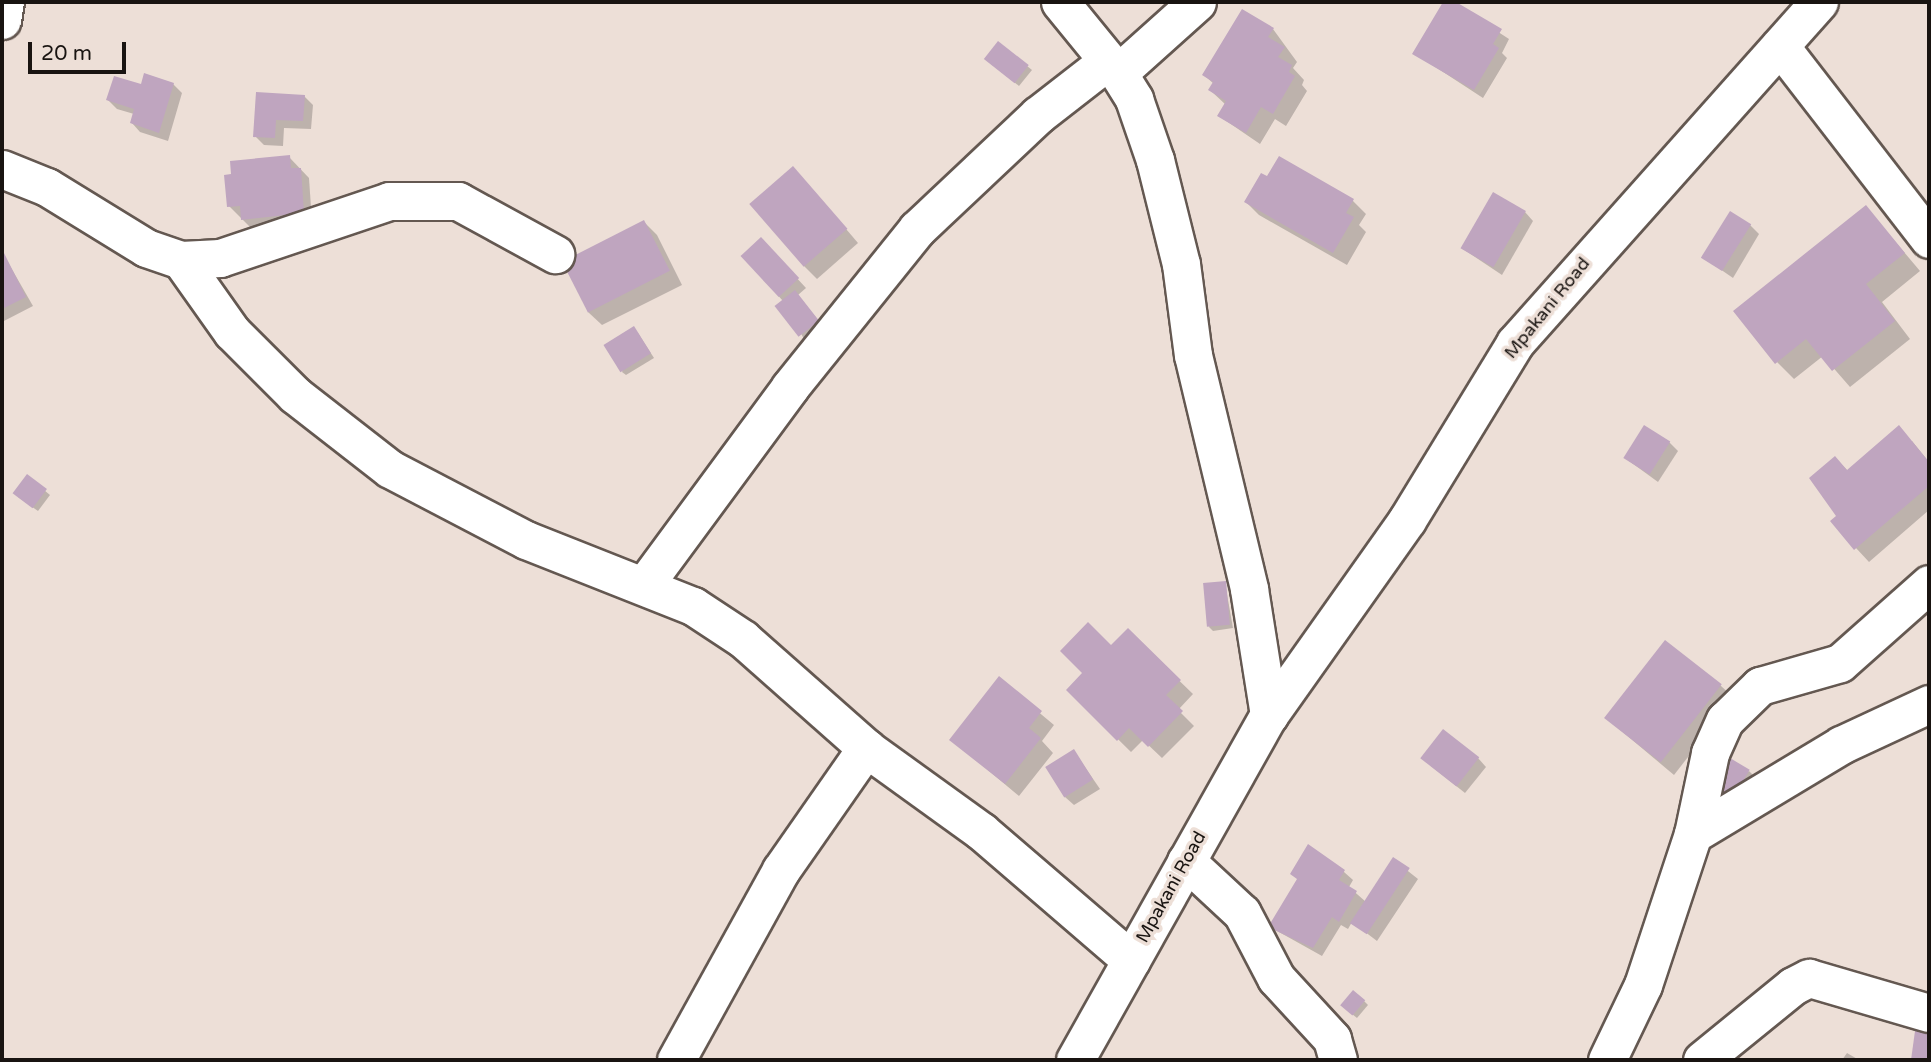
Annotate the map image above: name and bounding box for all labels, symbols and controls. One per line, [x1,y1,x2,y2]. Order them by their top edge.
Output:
scale bar [32,28,130,72]
text: 20 m [41,41,92,66]
street label: Mpakani Road [1500,253,1594,363]
street label: Mpakani Road [1132,828,1210,946]

